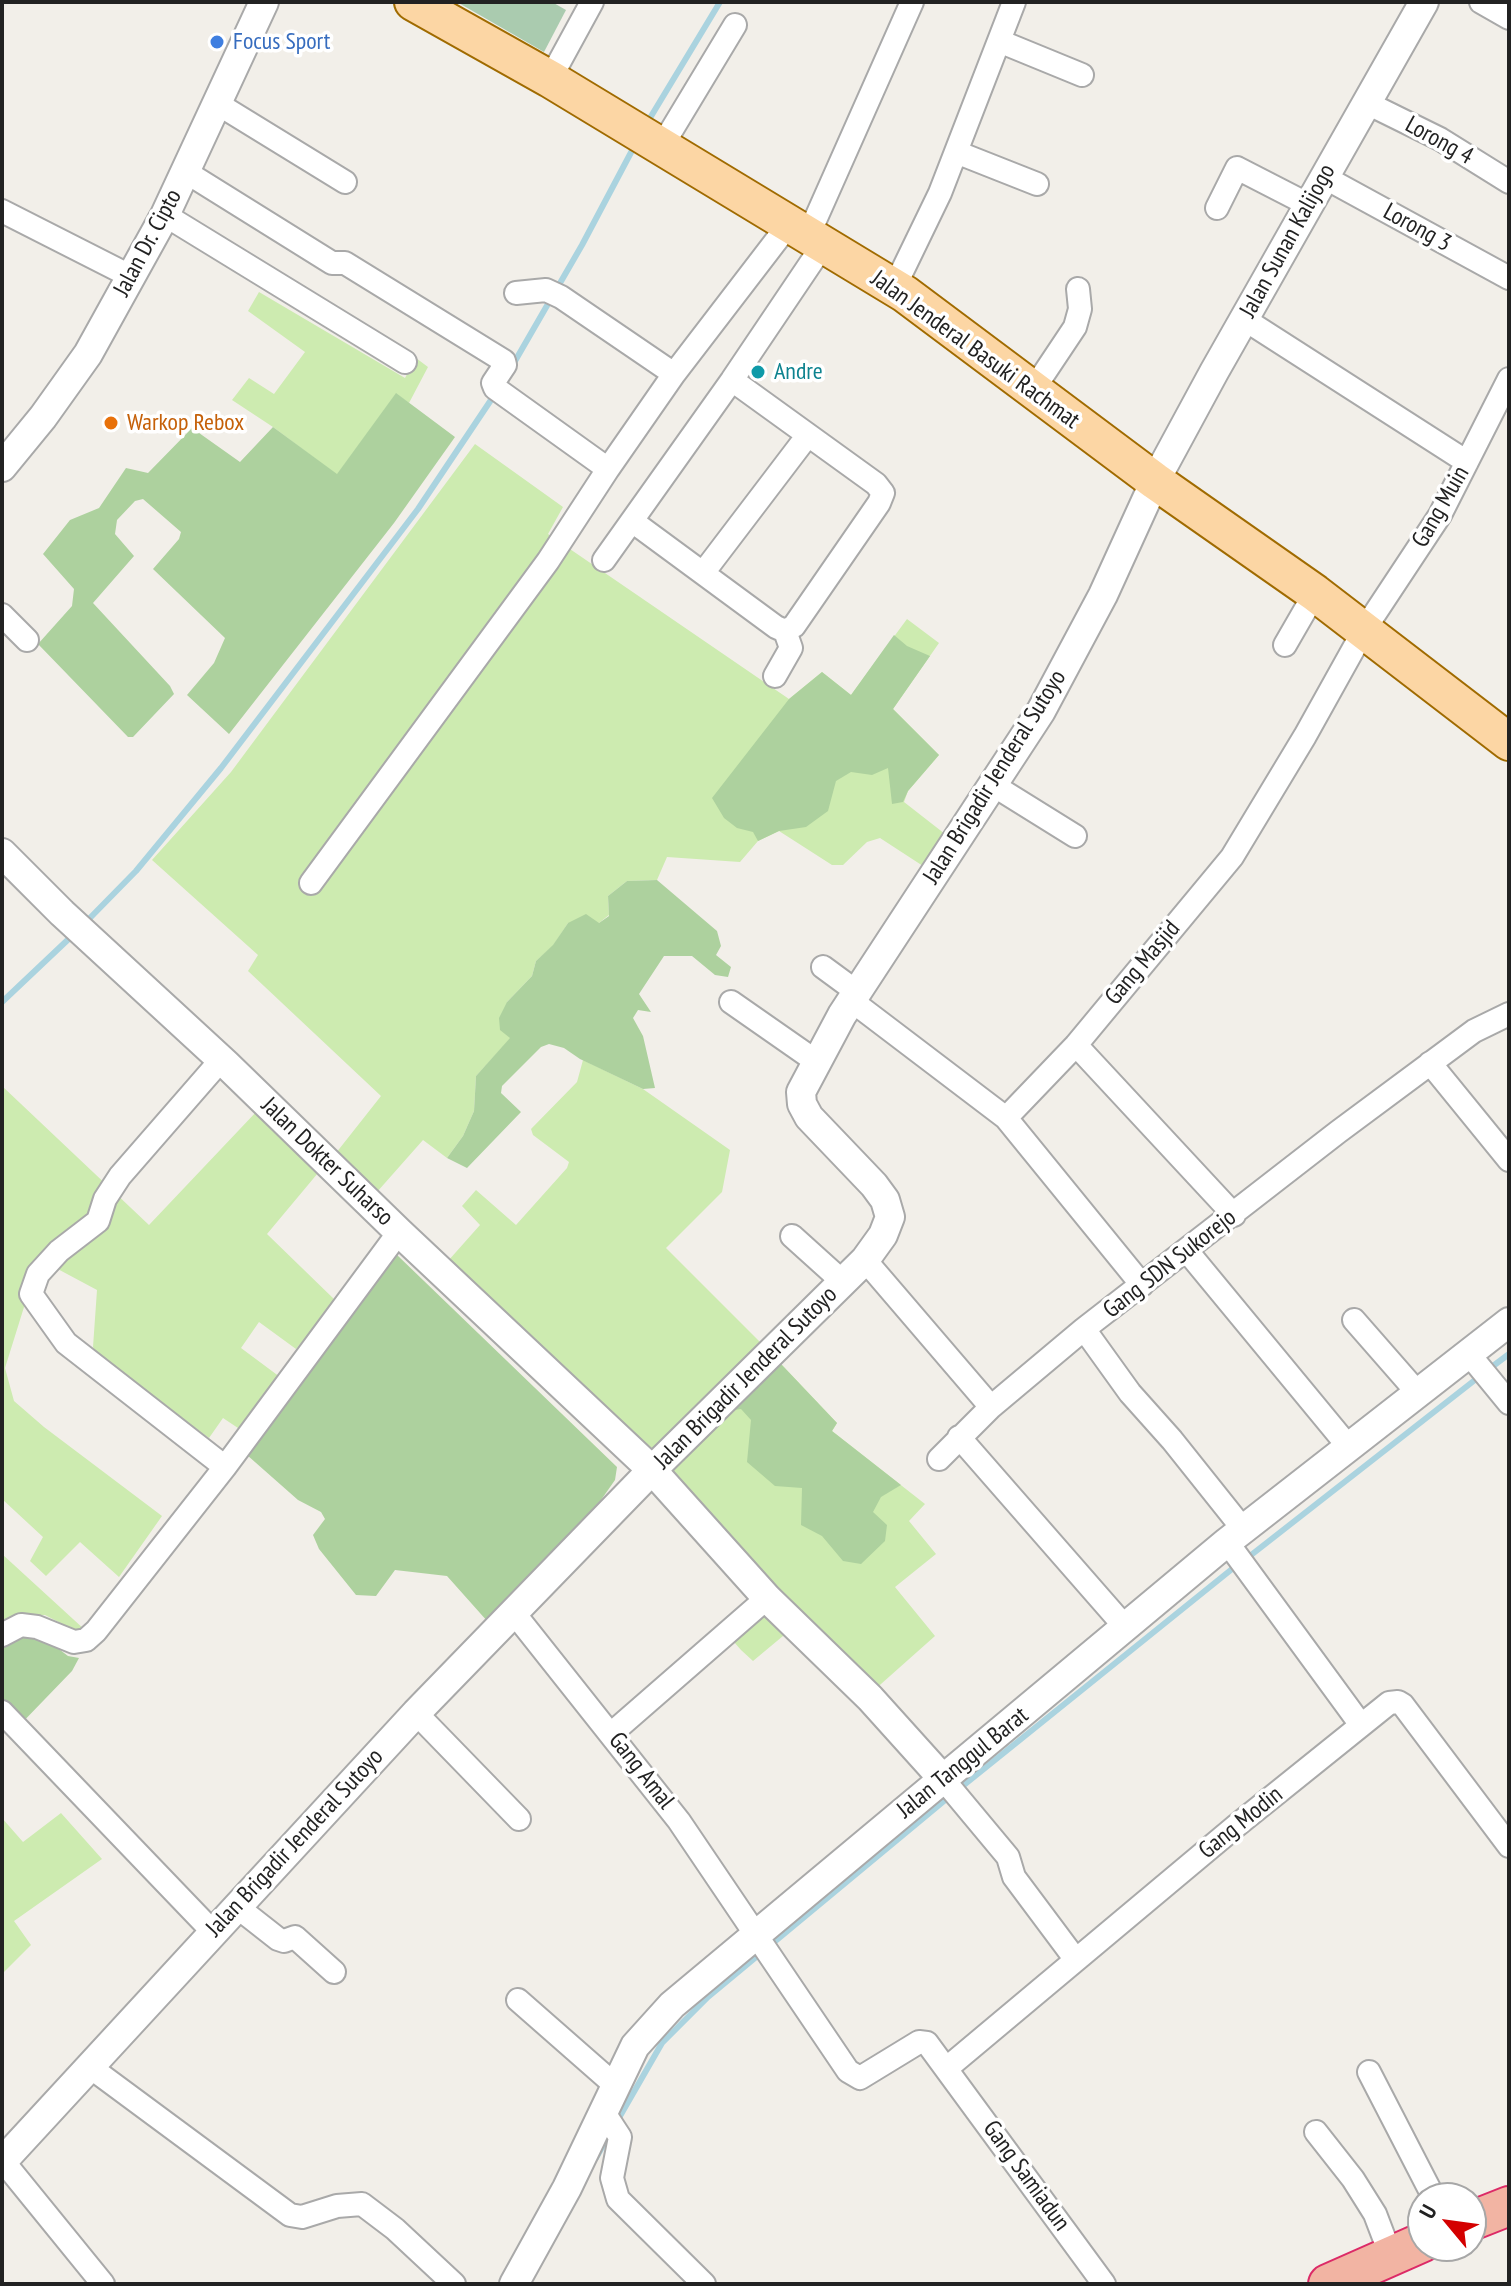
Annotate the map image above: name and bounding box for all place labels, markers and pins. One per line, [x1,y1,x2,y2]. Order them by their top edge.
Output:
place label: Focus Sport [233,28,330,56]
marker: Focus Sport [208,33,226,51]
place label: Andre [774,358,823,386]
marker: Andre [749,363,767,381]
place label: Warkop Rebox [127,409,244,437]
marker: Warkop Rebox [102,414,120,432]

